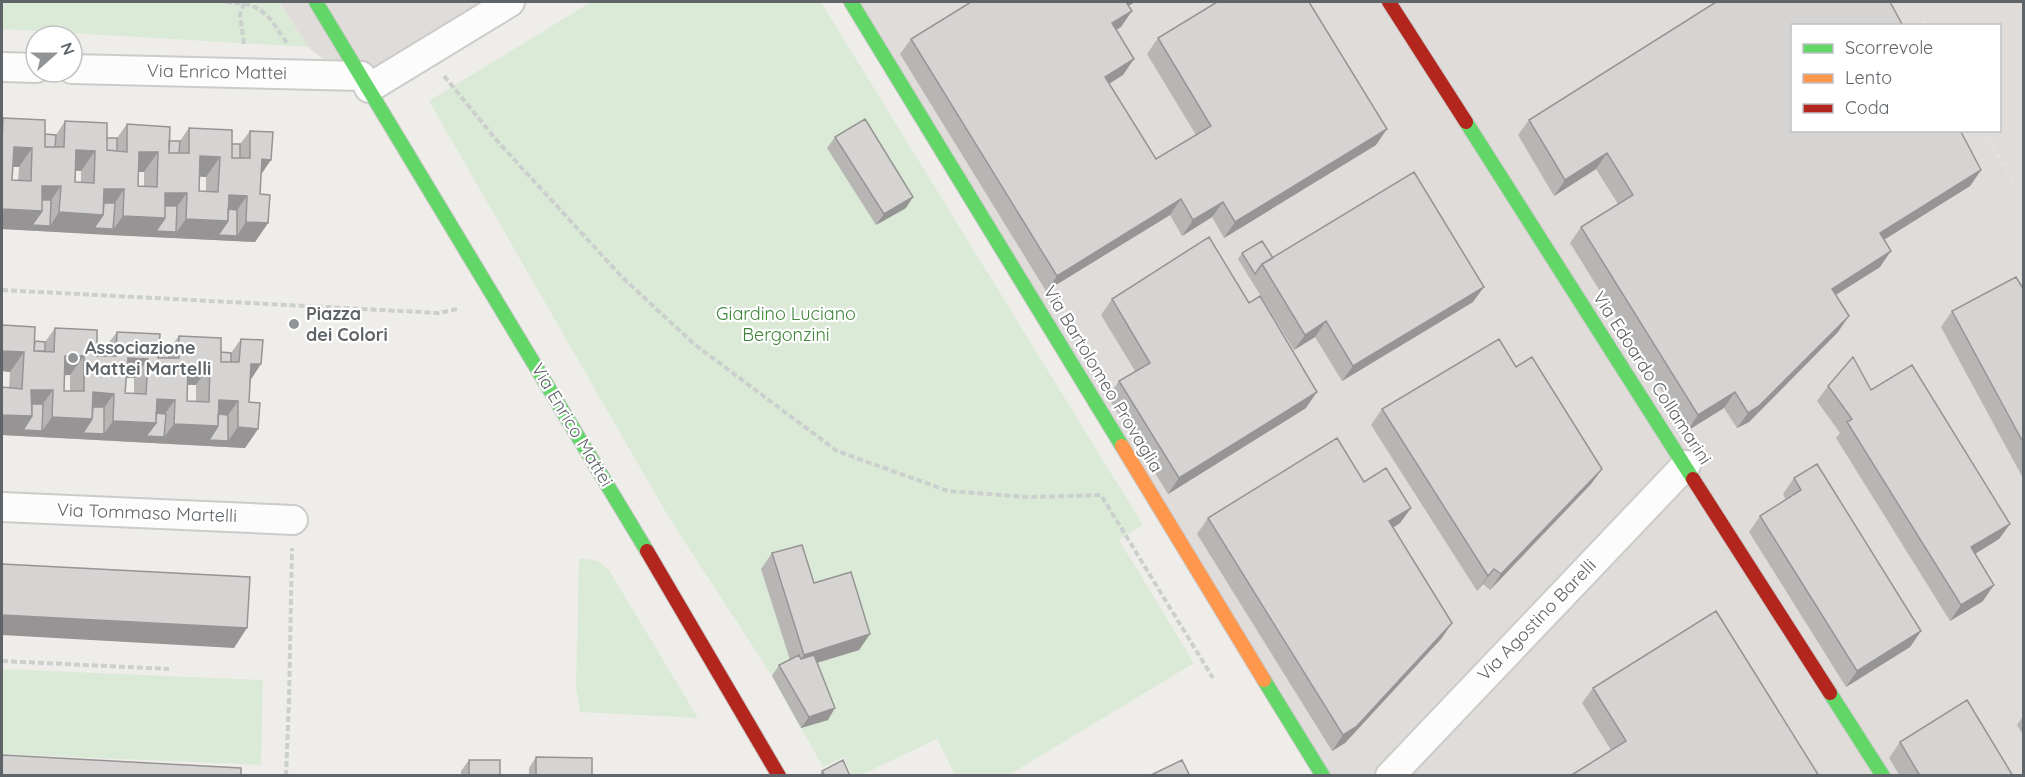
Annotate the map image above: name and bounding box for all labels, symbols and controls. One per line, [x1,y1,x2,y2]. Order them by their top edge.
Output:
north arrow [24,24,84,84]
legend [1791,24,2001,132]
text: Scorrevole [1845,36,1933,59]
text: N [57,40,79,58]
street label: Via Enrico Mattei [147,59,287,84]
text: Lento [1845,66,1892,89]
text: Coda [1845,96,1889,119]
street label: Via Bartolomeo Provaglia [1038,281,1168,476]
street label: Via Edoardo Collamarini [1588,287,1717,469]
place label: Piazza dei Colori [306,302,388,346]
park label: Giardino Luciano Bergonzini [716,302,856,346]
marker: Piazza dei Colori [287,317,301,331]
place label: Associazione Mattei Martelli [85,336,211,380]
marker: Associazione Mattei Martelli [66,351,80,365]
street label: Via Enrico Mattei [526,359,618,491]
street label: Via Tommaso Martelli [57,498,237,527]
street label: Via Agostino Barelli [1472,554,1601,686]

